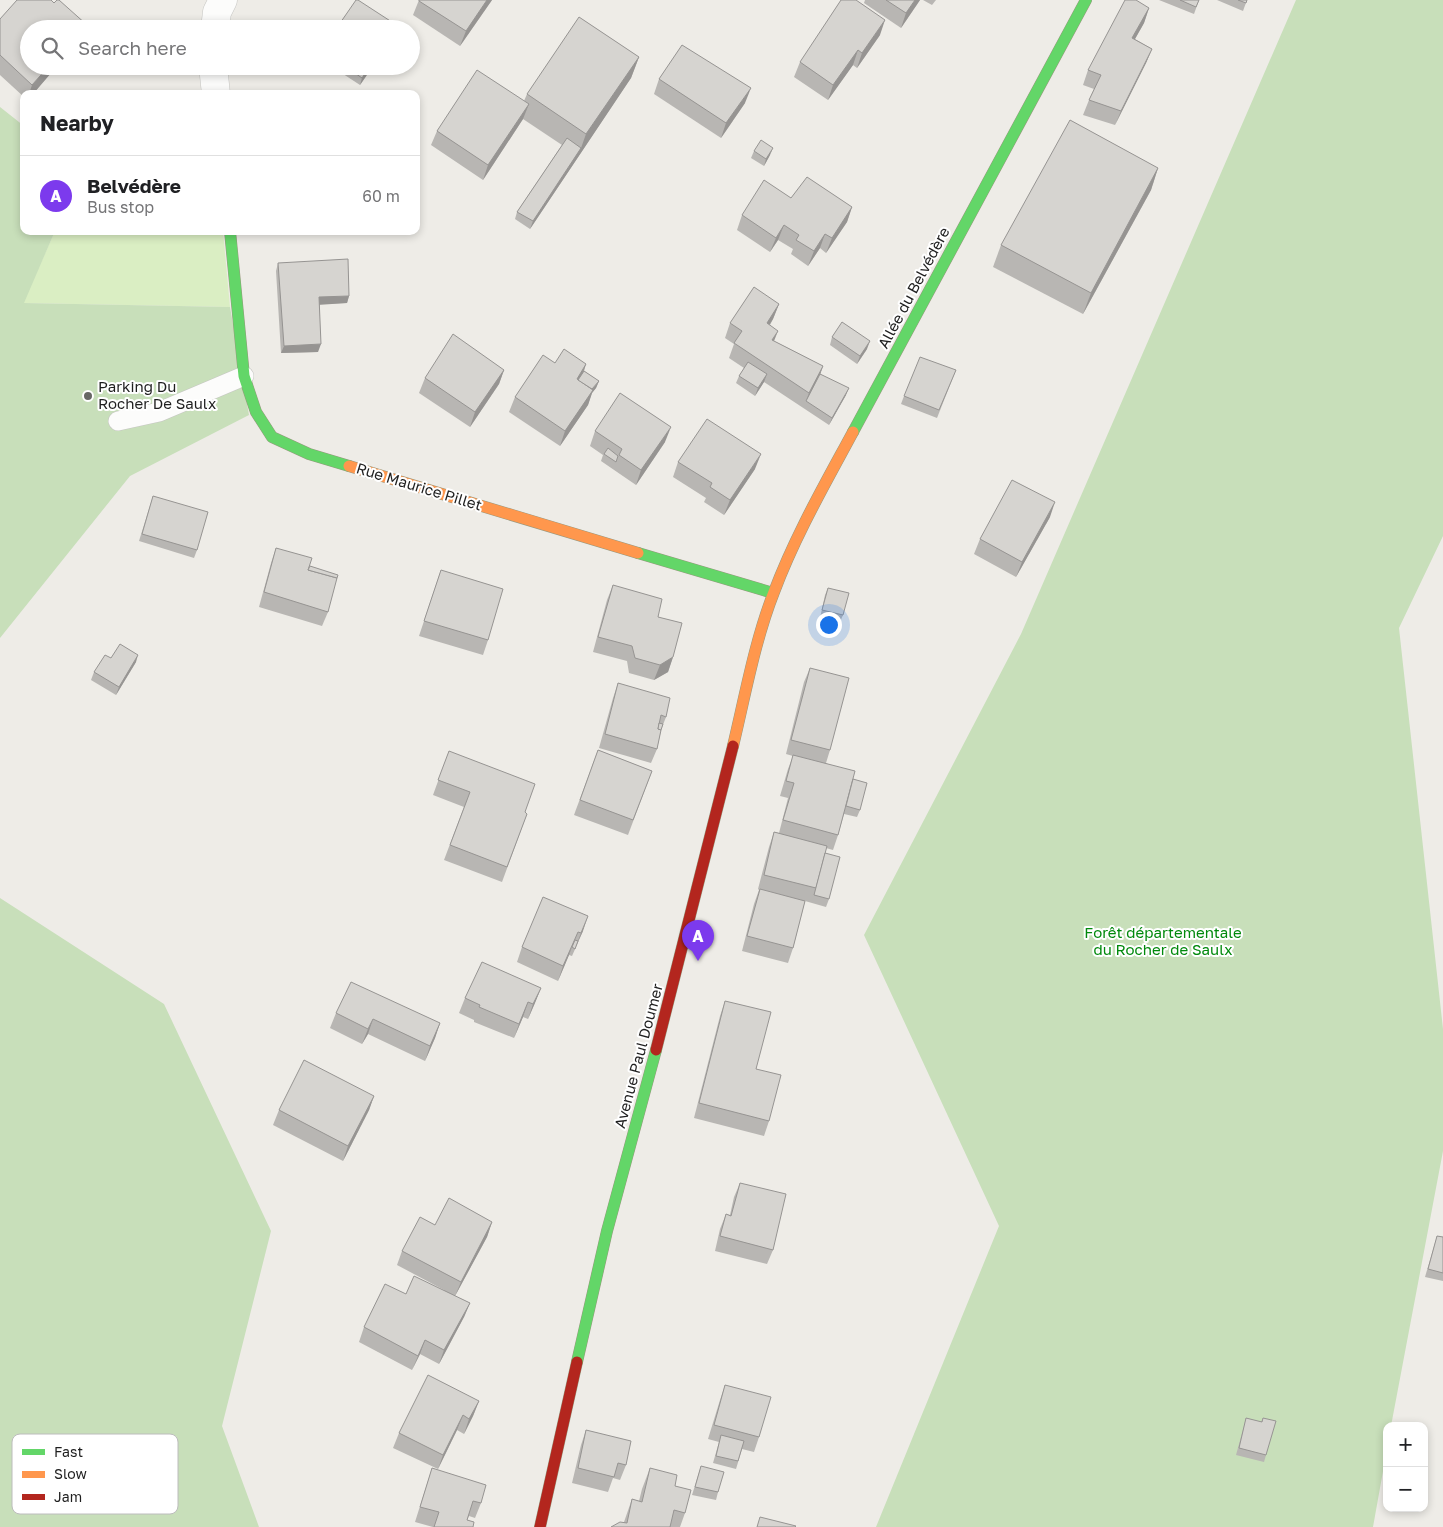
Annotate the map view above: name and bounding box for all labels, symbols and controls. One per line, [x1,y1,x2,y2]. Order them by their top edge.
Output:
search box [20,20,420,75]
icon: search [38,34,66,62]
text: Search here [78,36,187,59]
text: Nearby [40,110,114,136]
text: Belvédère [87,174,181,197]
text: A [50,186,62,206]
text: 60 m [362,186,400,206]
text: Bus stop [87,197,154,217]
street label: Allée du Belvédère [874,224,953,351]
place label: Parking Du Rocher De Saulx [98,377,216,412]
marker: Parking Du Rocher De Saulx [82,390,94,402]
street label: Rue Maurice Pillet [354,458,484,514]
your location [816,612,842,638]
pin: A [682,920,714,961]
park label: Forêt départementale du Rocher de Saulx [1084,923,1242,958]
street label: Avenue Paul Doumer [610,981,666,1130]
map controls [1383,1422,1428,1512]
button: + [1383,1422,1428,1467]
legend [12,1434,178,1514]
text: Fast [54,1443,83,1460]
text: Slow [54,1465,87,1482]
button: − [1383,1467,1428,1512]
text: Jam [54,1488,82,1505]

